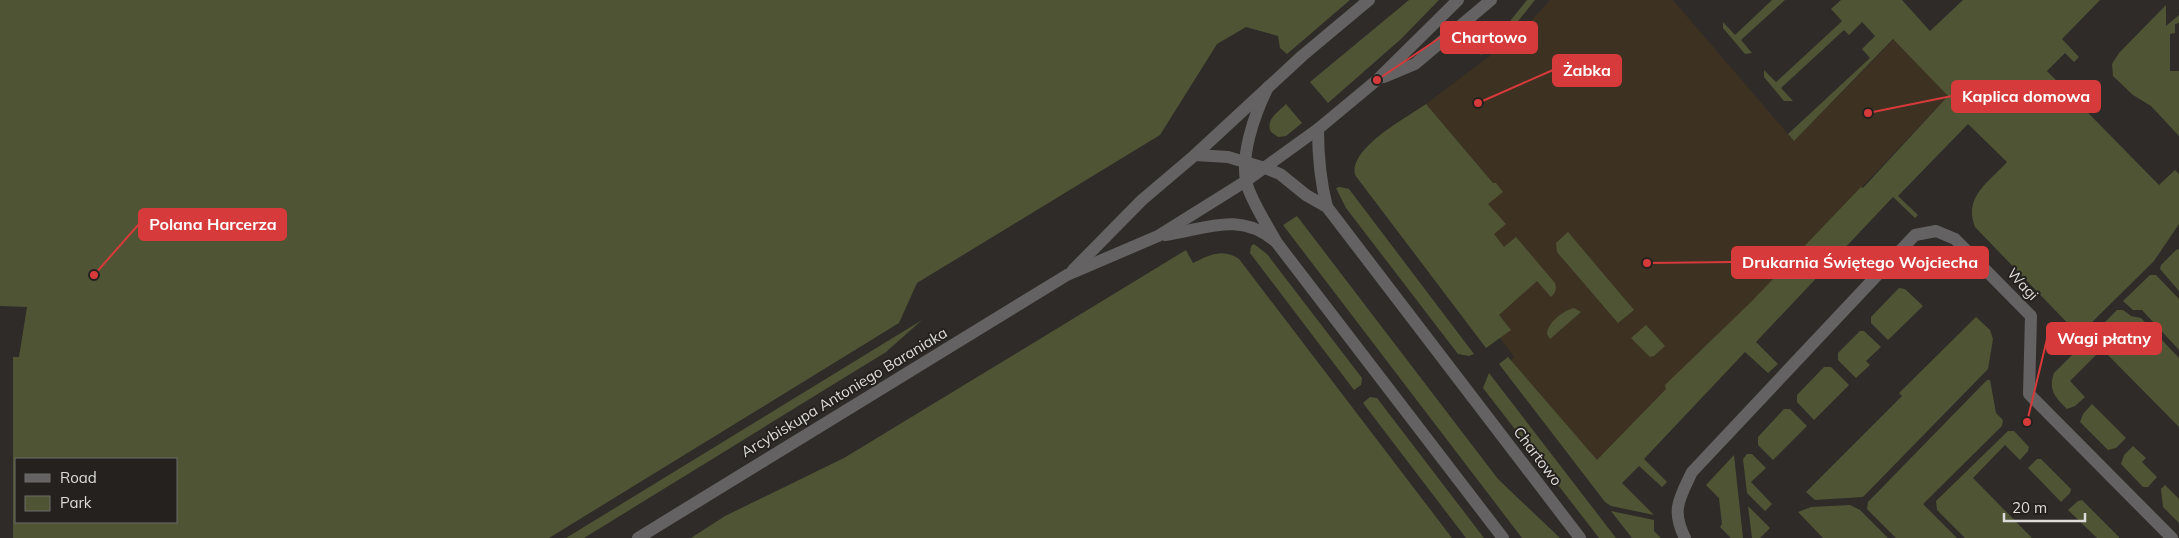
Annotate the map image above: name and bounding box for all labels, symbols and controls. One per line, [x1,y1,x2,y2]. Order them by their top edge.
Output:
callout: Chartowo [1441,22,1537,53]
text: Chartowo [1451,27,1527,47]
callout: Żabka [1553,55,1621,86]
text: Żabka [1563,60,1611,80]
callout: Kaplica domowa [1952,81,2100,112]
text: Kaplica domowa [1962,86,2090,106]
callout: Polana Harcerza [139,209,286,240]
text: Polana Harcerza [149,214,277,234]
callout: Drukarnia Świętego Wojciecha [1732,247,1988,278]
text: Drukarnia Świętego Wojciecha [1742,252,1978,272]
street label: Wagi [2003,264,2043,304]
street label: Arcybiskupa Antoniego Baraniaka [737,323,951,461]
callout: Wagi płatny [2047,323,2161,354]
text: Wagi płatny [2057,328,2151,348]
street label: Chartowo [1510,423,1566,489]
legend [15,458,178,523]
text: Road [60,468,97,487]
scale bar [2004,490,2085,522]
text: Park [60,493,92,512]
text: 20 m [2012,498,2047,517]

